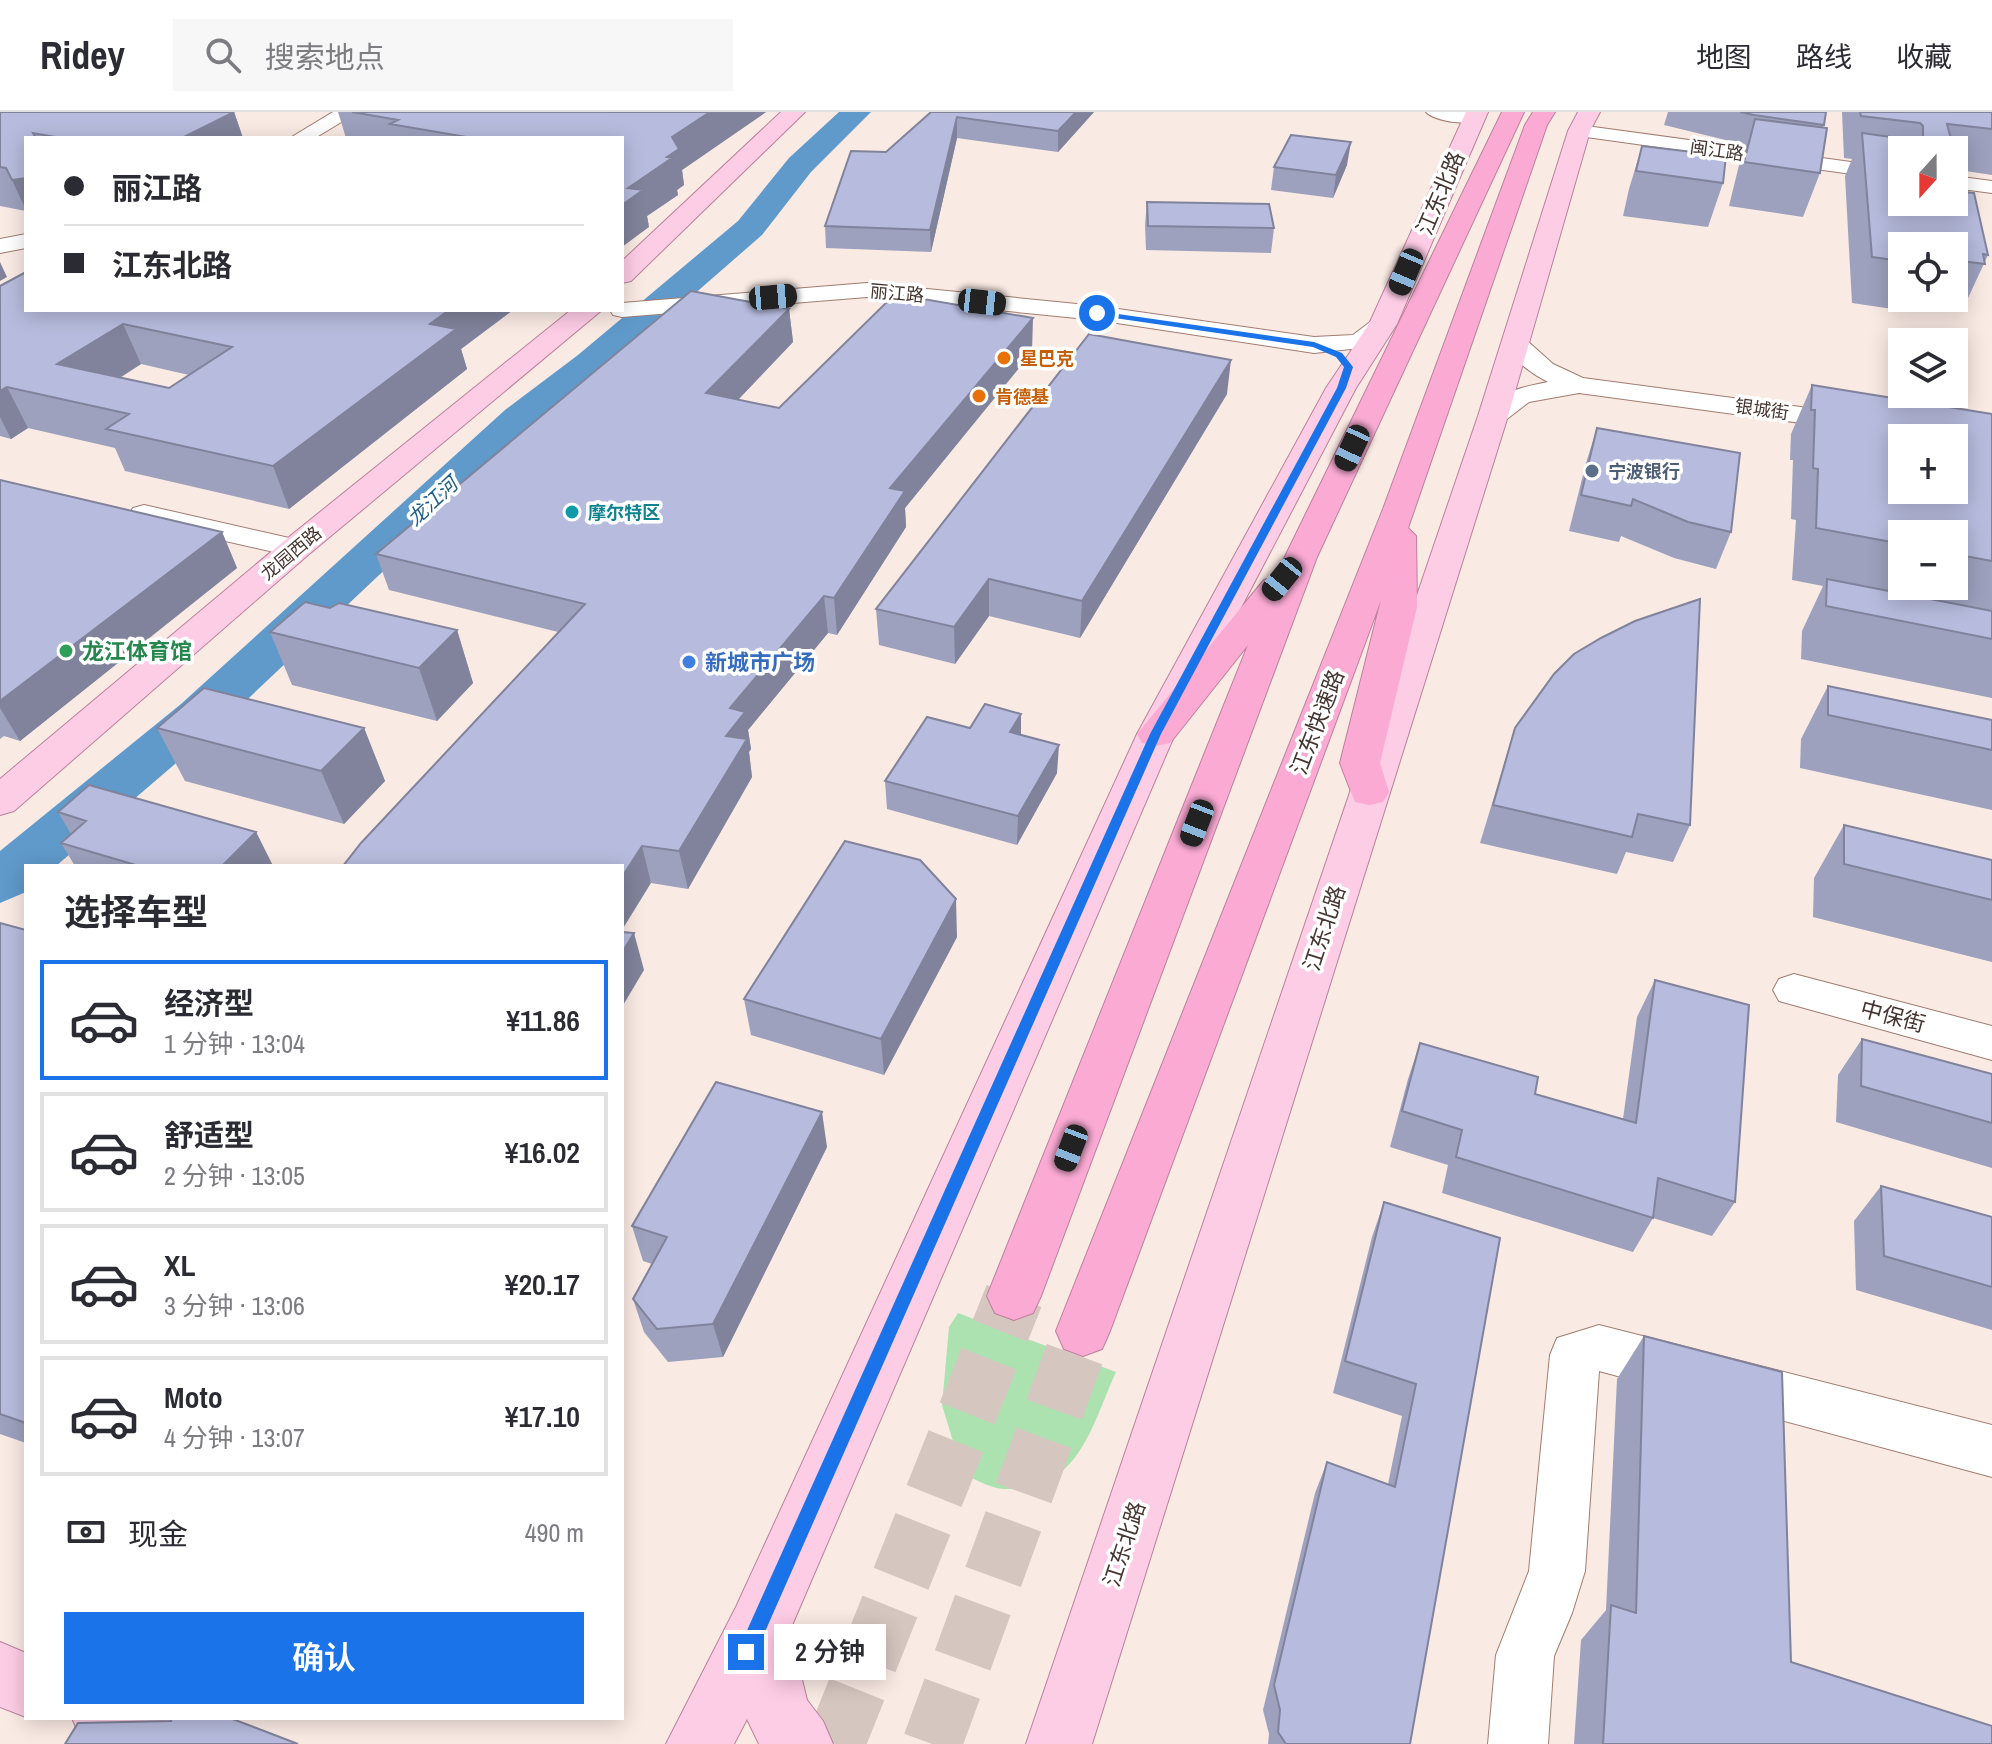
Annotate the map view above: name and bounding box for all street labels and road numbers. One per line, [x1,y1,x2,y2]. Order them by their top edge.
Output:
street label: 闽江路 [1689,134,1745,166]
street label: 江东北路 [1409,147,1471,239]
street label: 丽江路 [869,278,925,308]
street label: 银城街 [1734,393,1790,425]
street label: 龙园西路 [255,520,327,586]
street label: 江东快速路 [1283,665,1351,779]
street label: 江东北路 [1296,882,1352,974]
street label: 中保街 [1857,993,1929,1039]
street label: 江东北路 [1096,1498,1152,1590]

